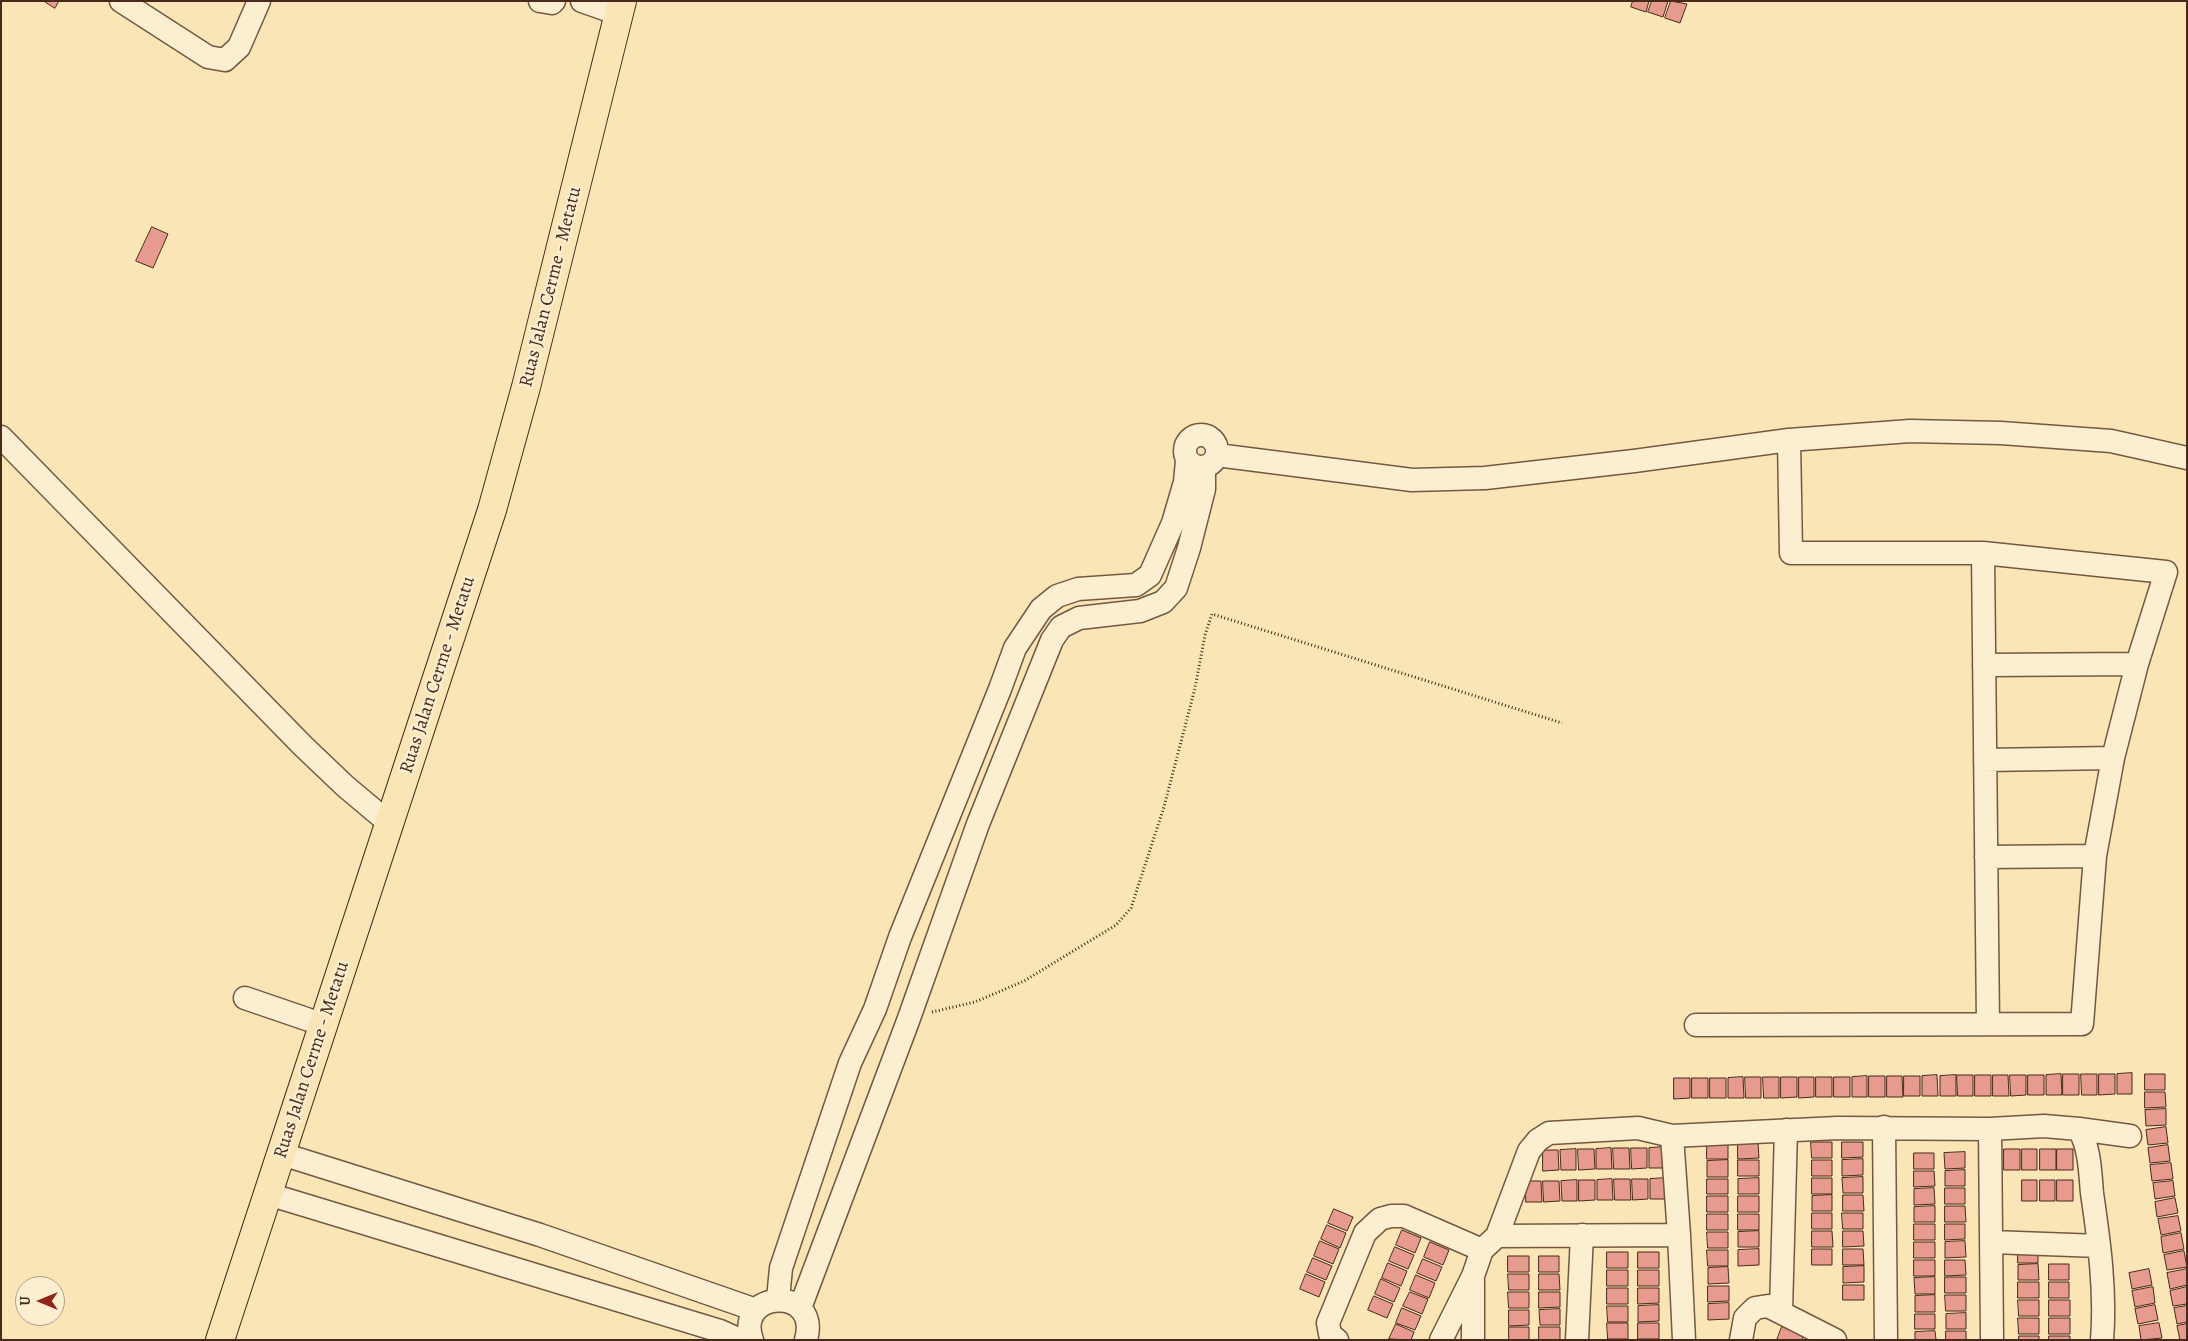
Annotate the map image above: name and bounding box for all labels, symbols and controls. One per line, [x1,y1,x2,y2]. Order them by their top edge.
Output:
street label: Ruas Jalan Cerme - Metatu [515,184,587,390]
street label: Ruas Jalan Cerme - Metatu [395,574,481,776]
street label: Ruas Jalan Cerme - Metatu [269,959,355,1161]
north arrow [15,1276,65,1326]
text: U [16,1296,35,1306]

